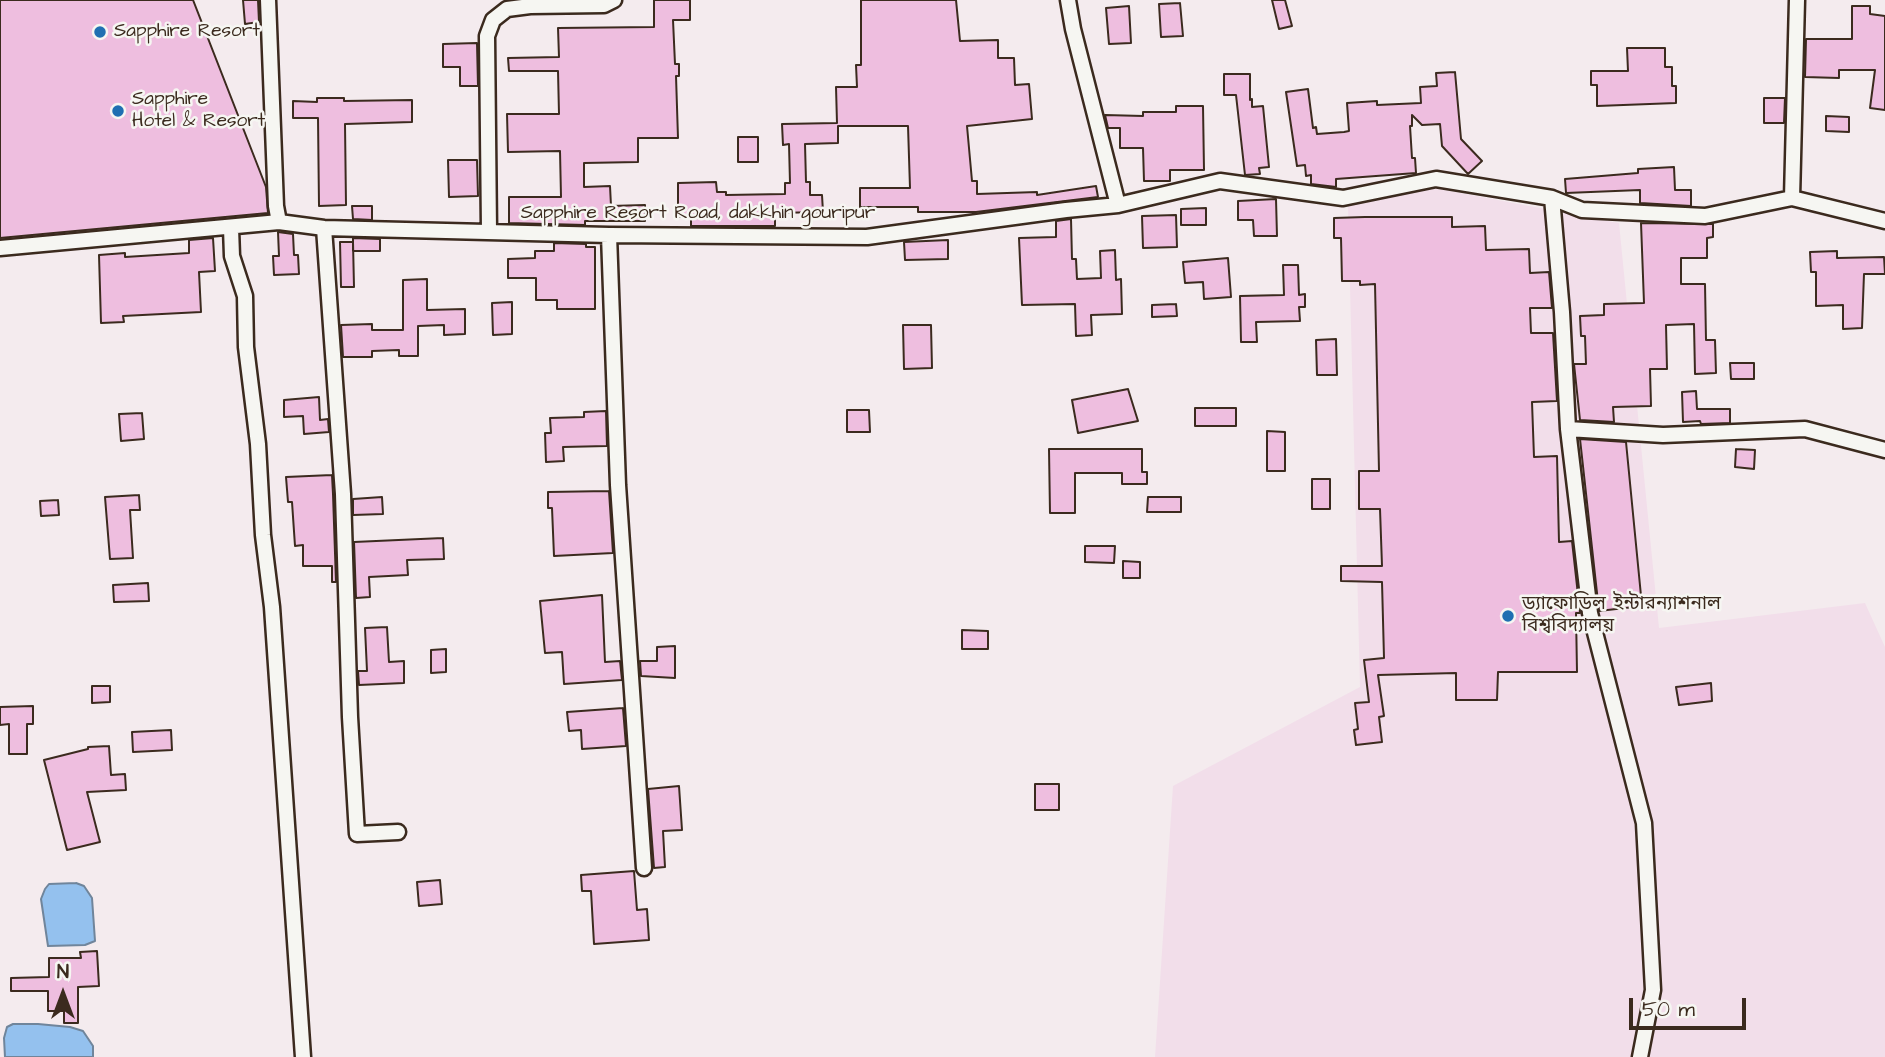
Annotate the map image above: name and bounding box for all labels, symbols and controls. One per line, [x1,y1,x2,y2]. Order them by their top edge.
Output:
place label: Sapphire Resort [114,21,260,43]
marker: Sapphire Resort [92,24,108,40]
place label: Sapphire Hotel & Resort [132,89,265,133]
marker: Sapphire Hotel & Resort [110,103,126,119]
street label: Sapphire Resort Road, dakkhin gouripur [521,203,875,225]
place label: ড্যাফোডিল ইন্টারন্যাশনাল বিশ্ববিদ্যালয় [1522,594,1721,638]
marker: ড্যাফোডিল ইন্টারন্যাশনাল বিশ্ববিদ্যালয় [1500,608,1516,624]
north arrow [28,959,98,1029]
text: N [57,959,69,986]
scale bar [1633,984,1750,1028]
text: 50 m [1642,995,1695,1024]

